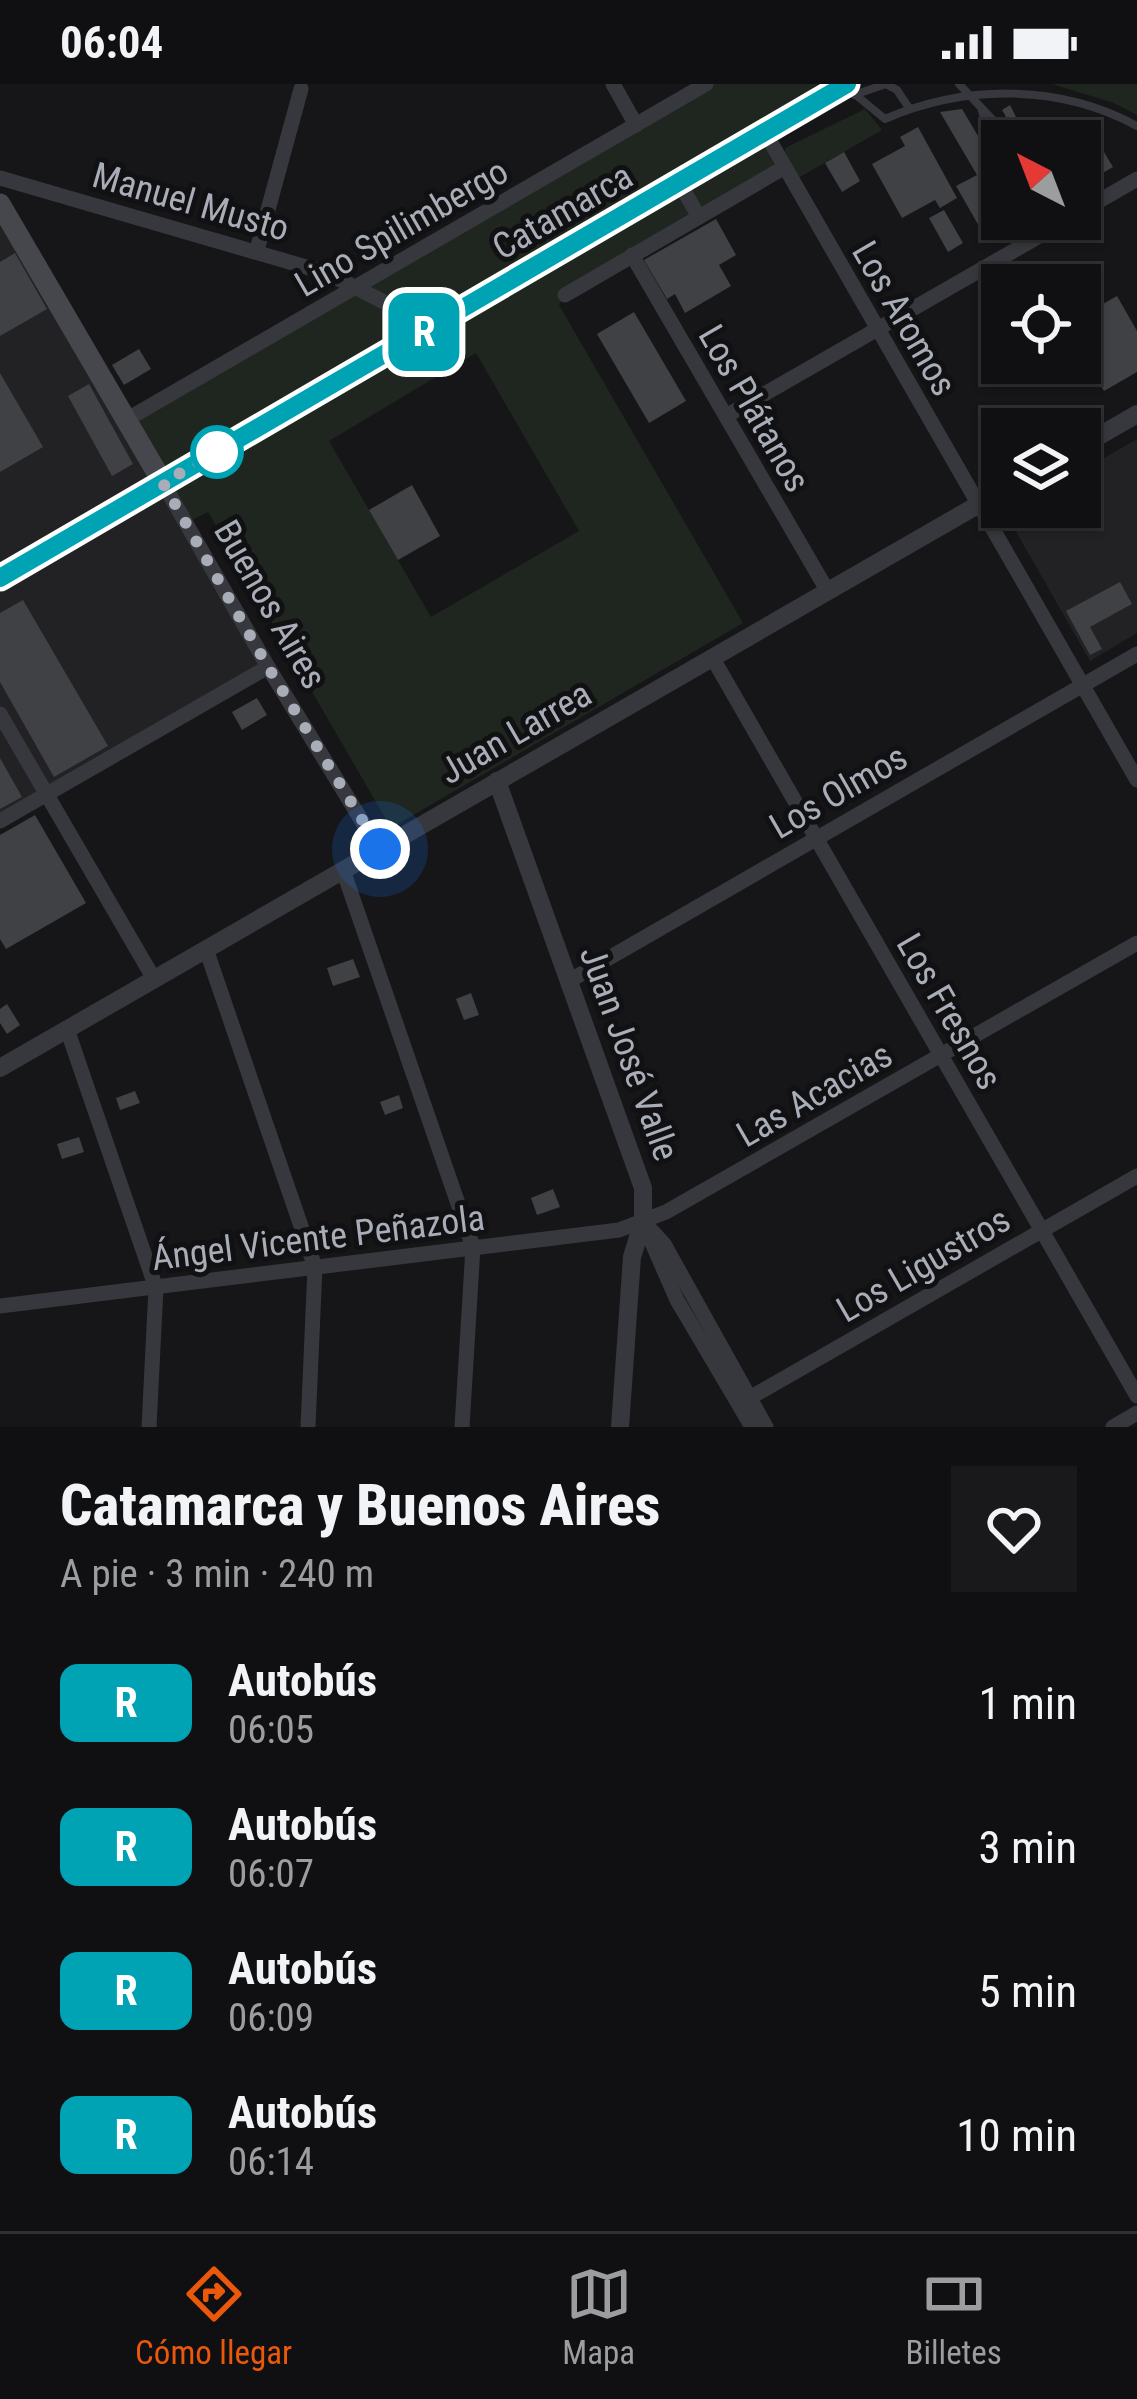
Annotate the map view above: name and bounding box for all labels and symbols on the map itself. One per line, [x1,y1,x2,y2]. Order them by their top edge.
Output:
north arrow [981,120,1101,240]
street label: Lino Spilimbergo [288,150,515,306]
street label: Manuel Musto [88,154,294,250]
street label: Catamarca [485,155,640,269]
street label: Los Aromos [843,234,965,403]
line badge: R [385,293,463,371]
street label: Los Plátanos [690,318,819,499]
unlabelled marker [192,427,242,477]
street label: Buenos Aires [205,513,335,696]
street label: Juan Larrea [432,673,599,793]
street label: Los Olmos [762,736,915,848]
your location [350,819,410,879]
street label: Los Fresnos [888,926,1010,1097]
street label: Juan José Valle [571,941,687,1166]
street label: Las Acacias [729,1034,900,1156]
street label: Ángel Vicente Peñazola [149,1196,487,1279]
street label: Los Ligustros [830,1199,1017,1331]

